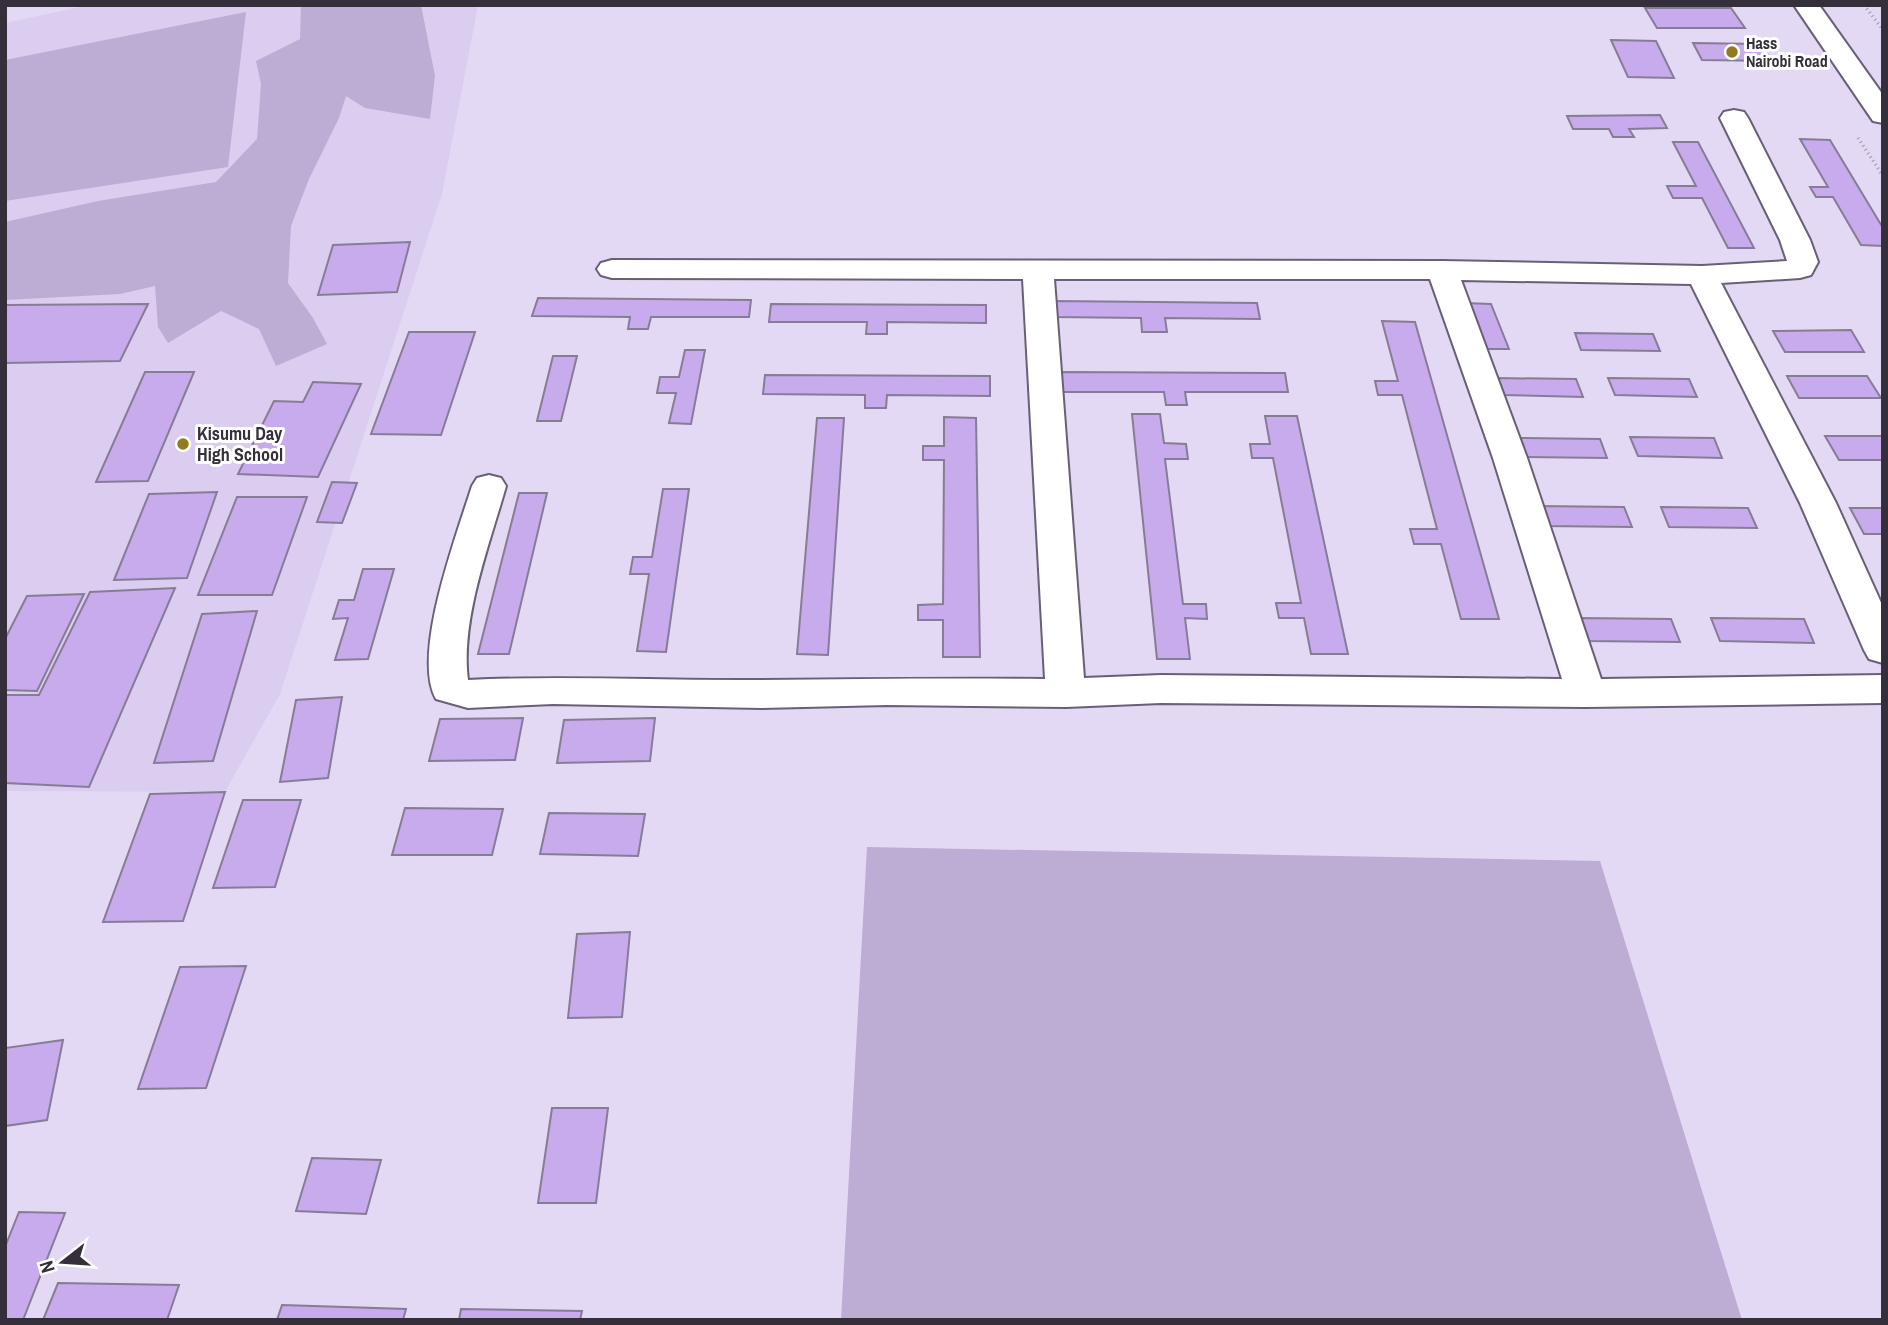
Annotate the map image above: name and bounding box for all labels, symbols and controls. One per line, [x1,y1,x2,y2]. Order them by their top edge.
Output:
place label: Hass Nairobi Road [1746,32,1828,72]
marker: Hass Nairobi Road [1724,44,1740,60]
place label: Kisumu Day High School [197,421,283,467]
marker: Kisumu Day High School [175,436,191,452]
north arrow [28,1227,98,1297]
text: N [33,1258,61,1276]

